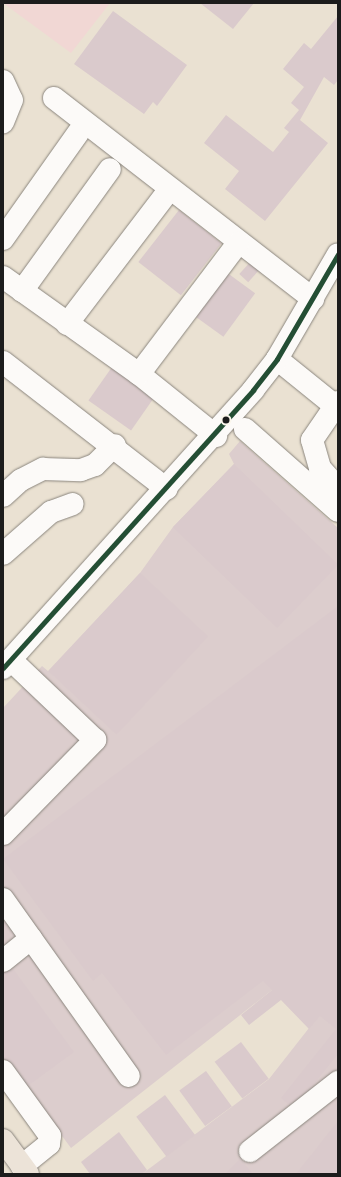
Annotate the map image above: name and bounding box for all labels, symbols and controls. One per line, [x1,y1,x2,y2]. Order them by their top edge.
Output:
unlabelled marker [221,415,231,425]

